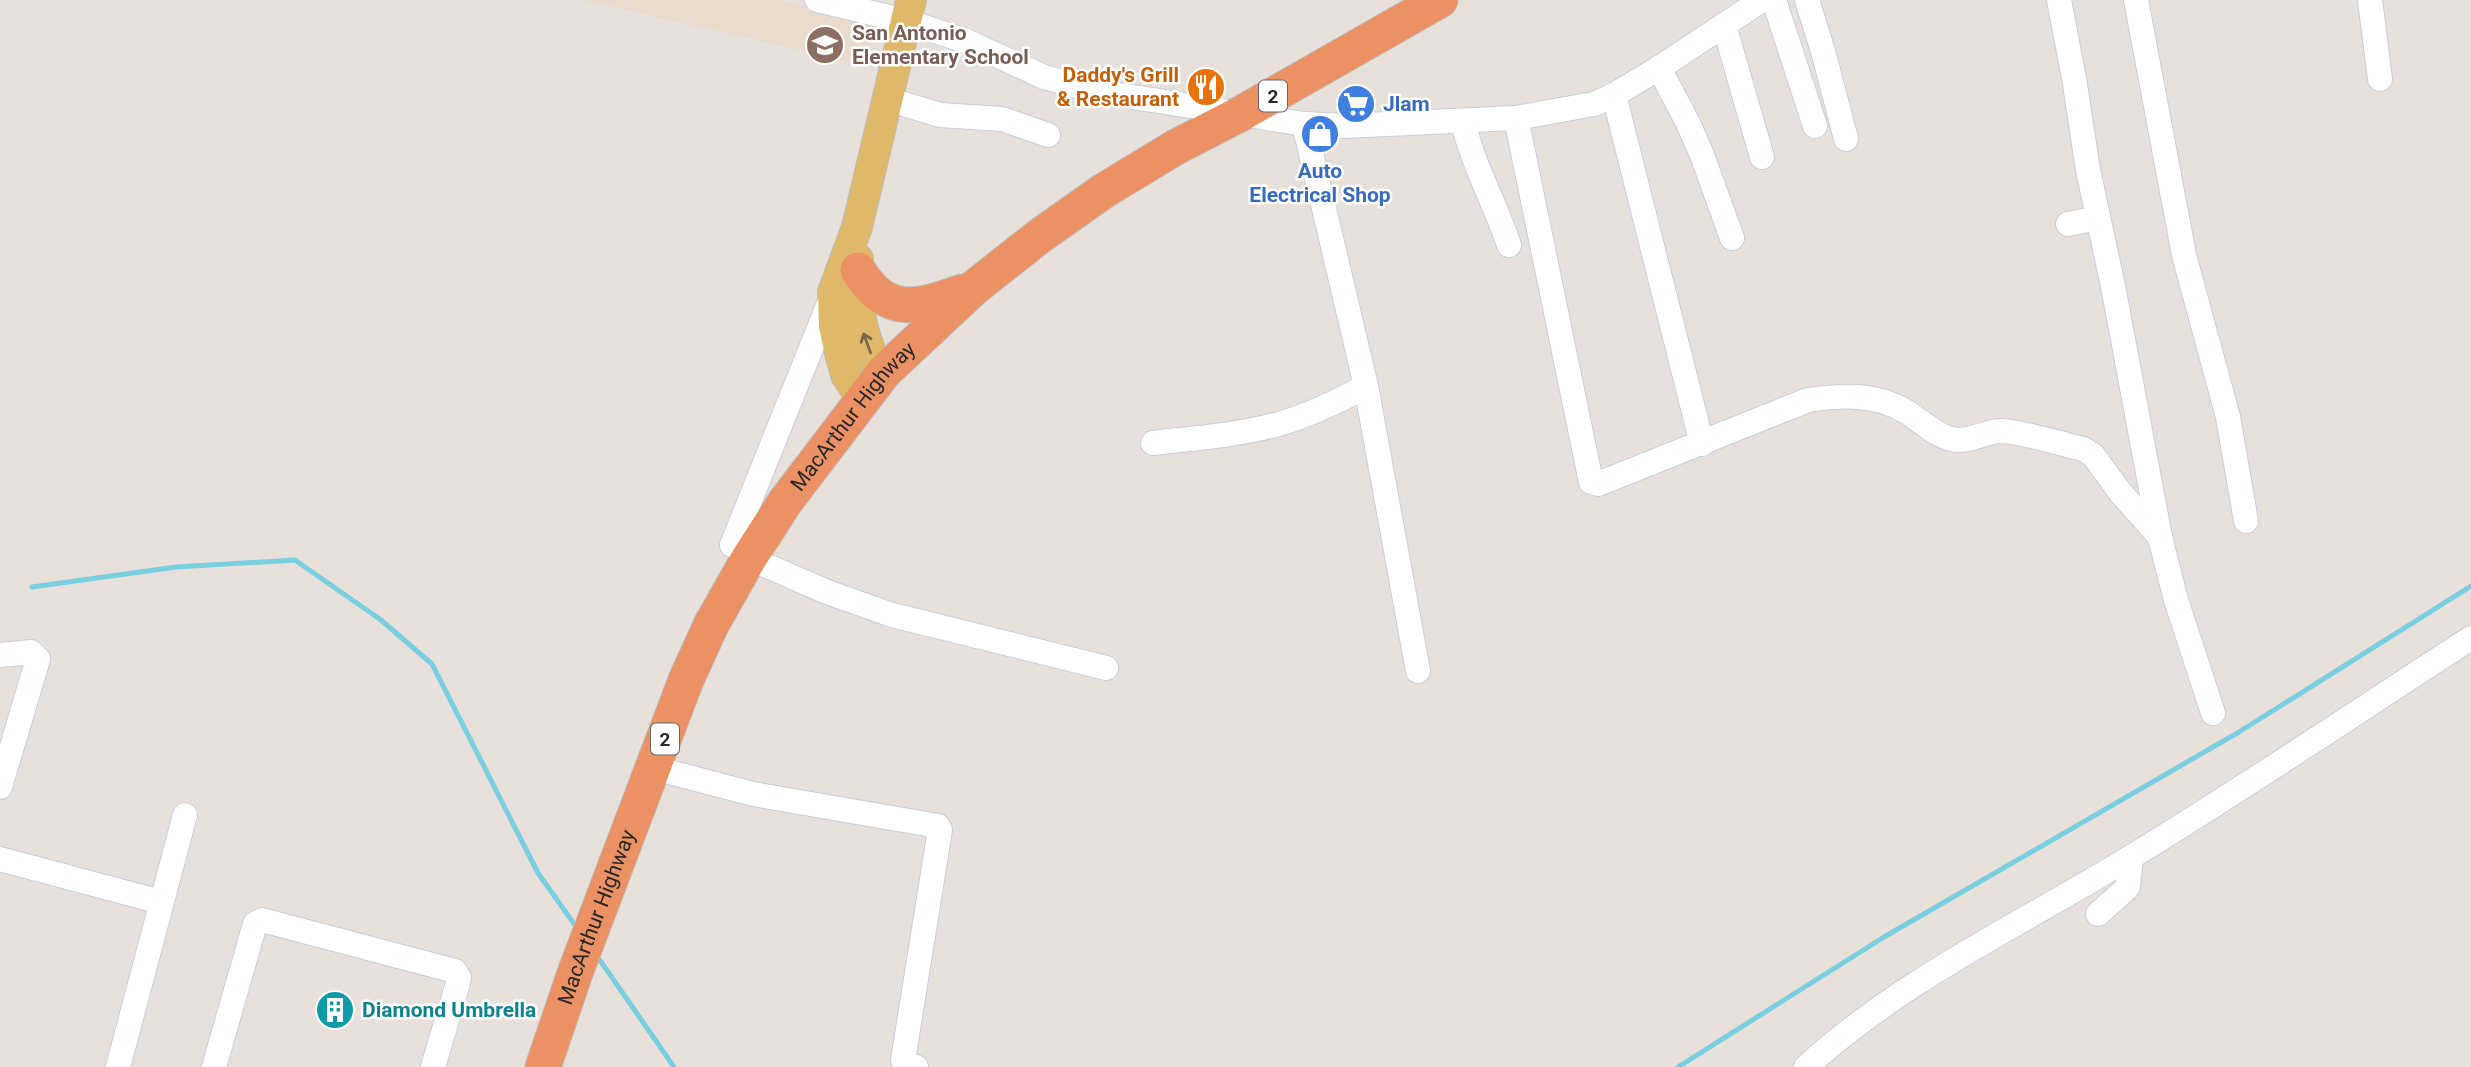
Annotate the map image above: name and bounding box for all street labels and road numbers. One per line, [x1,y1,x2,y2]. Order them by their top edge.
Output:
road number: 2 [1259,80,1287,111]
street label: MacArthur Highway [786,337,920,496]
road number: 2 [651,724,679,754]
street label: MacArthur Highway [553,826,640,1008]

